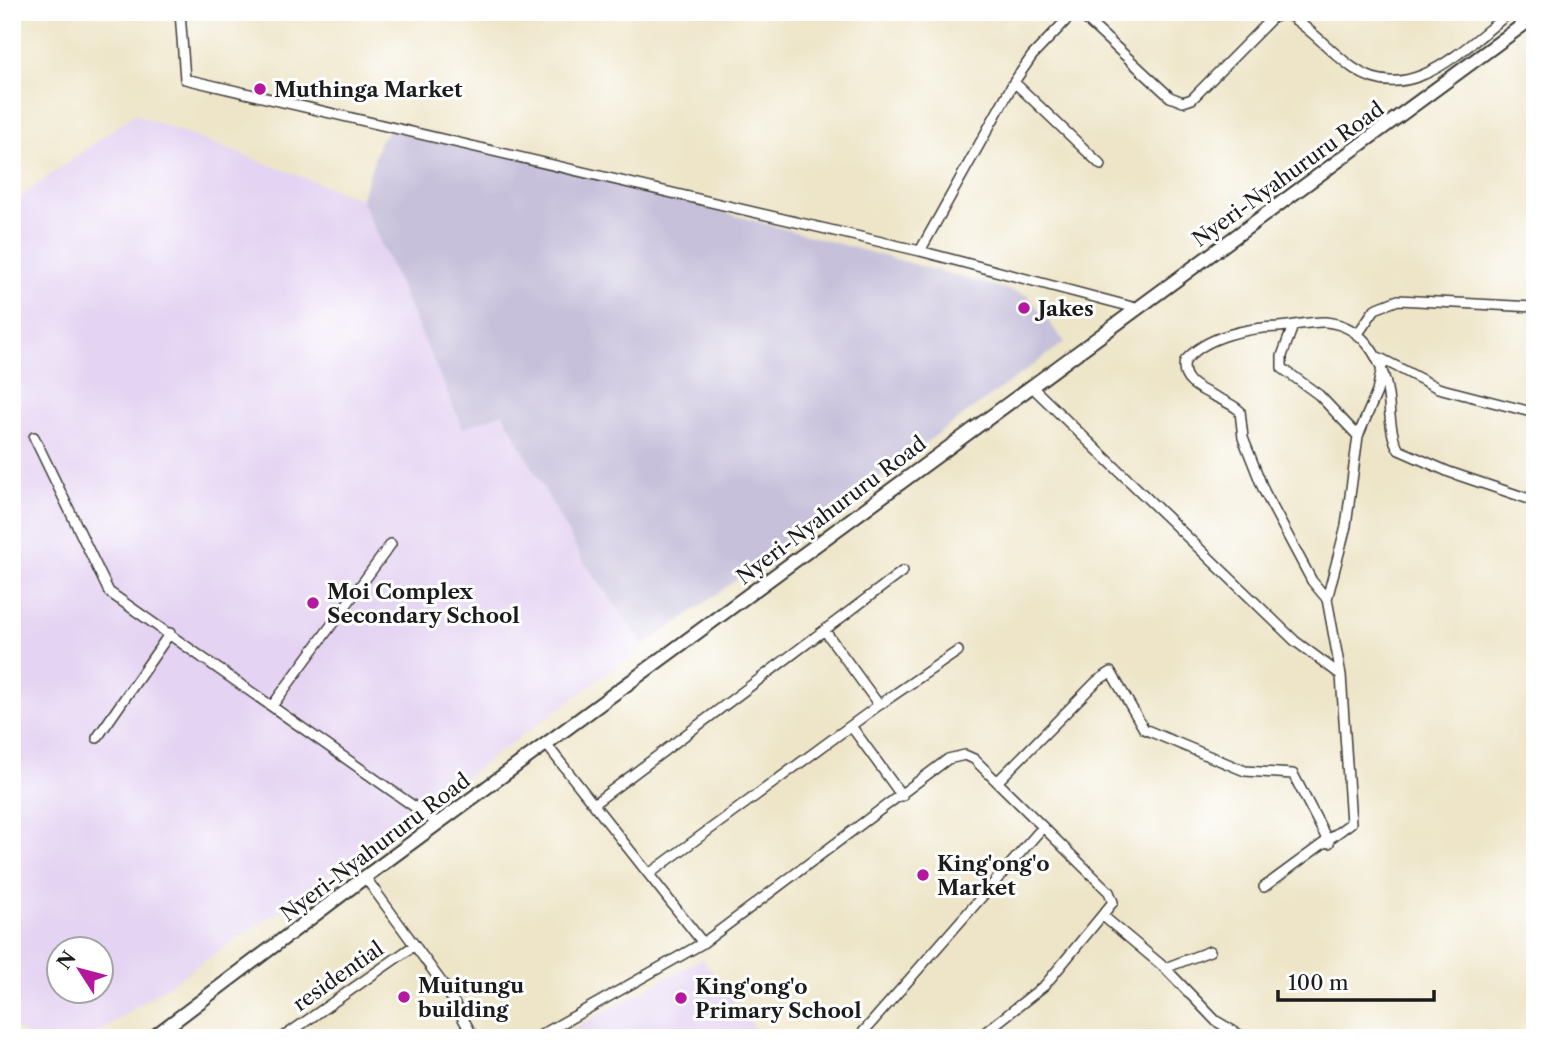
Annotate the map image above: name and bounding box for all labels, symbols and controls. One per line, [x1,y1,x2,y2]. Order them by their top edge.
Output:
place label: Muthinga Market [274,77,463,102]
marker: Muthinga Market [252,81,268,97]
street label: Nyeri-Nyahururu Road [1187,96,1389,252]
place label: Jakes [1034,296,1094,321]
marker: Jakes [1016,300,1032,316]
street label: Nyeri-Nyahururu Road [731,431,931,589]
place label: Moi Complex Secondary School [327,579,520,628]
marker: Moi Complex Secondary School [305,595,321,611]
street label: Nyeri-Nyahururu Road [275,768,475,926]
place label: King'ong'o Market [937,851,1050,900]
marker: King'ong'o Market [915,867,931,883]
north arrow [46,934,116,1004]
street label: residential [288,936,388,1016]
text: N [52,947,81,974]
scale bar [1278,959,1433,1003]
text: 100 m [1288,970,1349,995]
place label: Muitungu building [417,973,524,1022]
place label: King'ong'o Primary School [695,974,862,1023]
marker: Muitungu building [396,989,412,1005]
marker: King'ong'o Primary School [673,990,689,1006]

